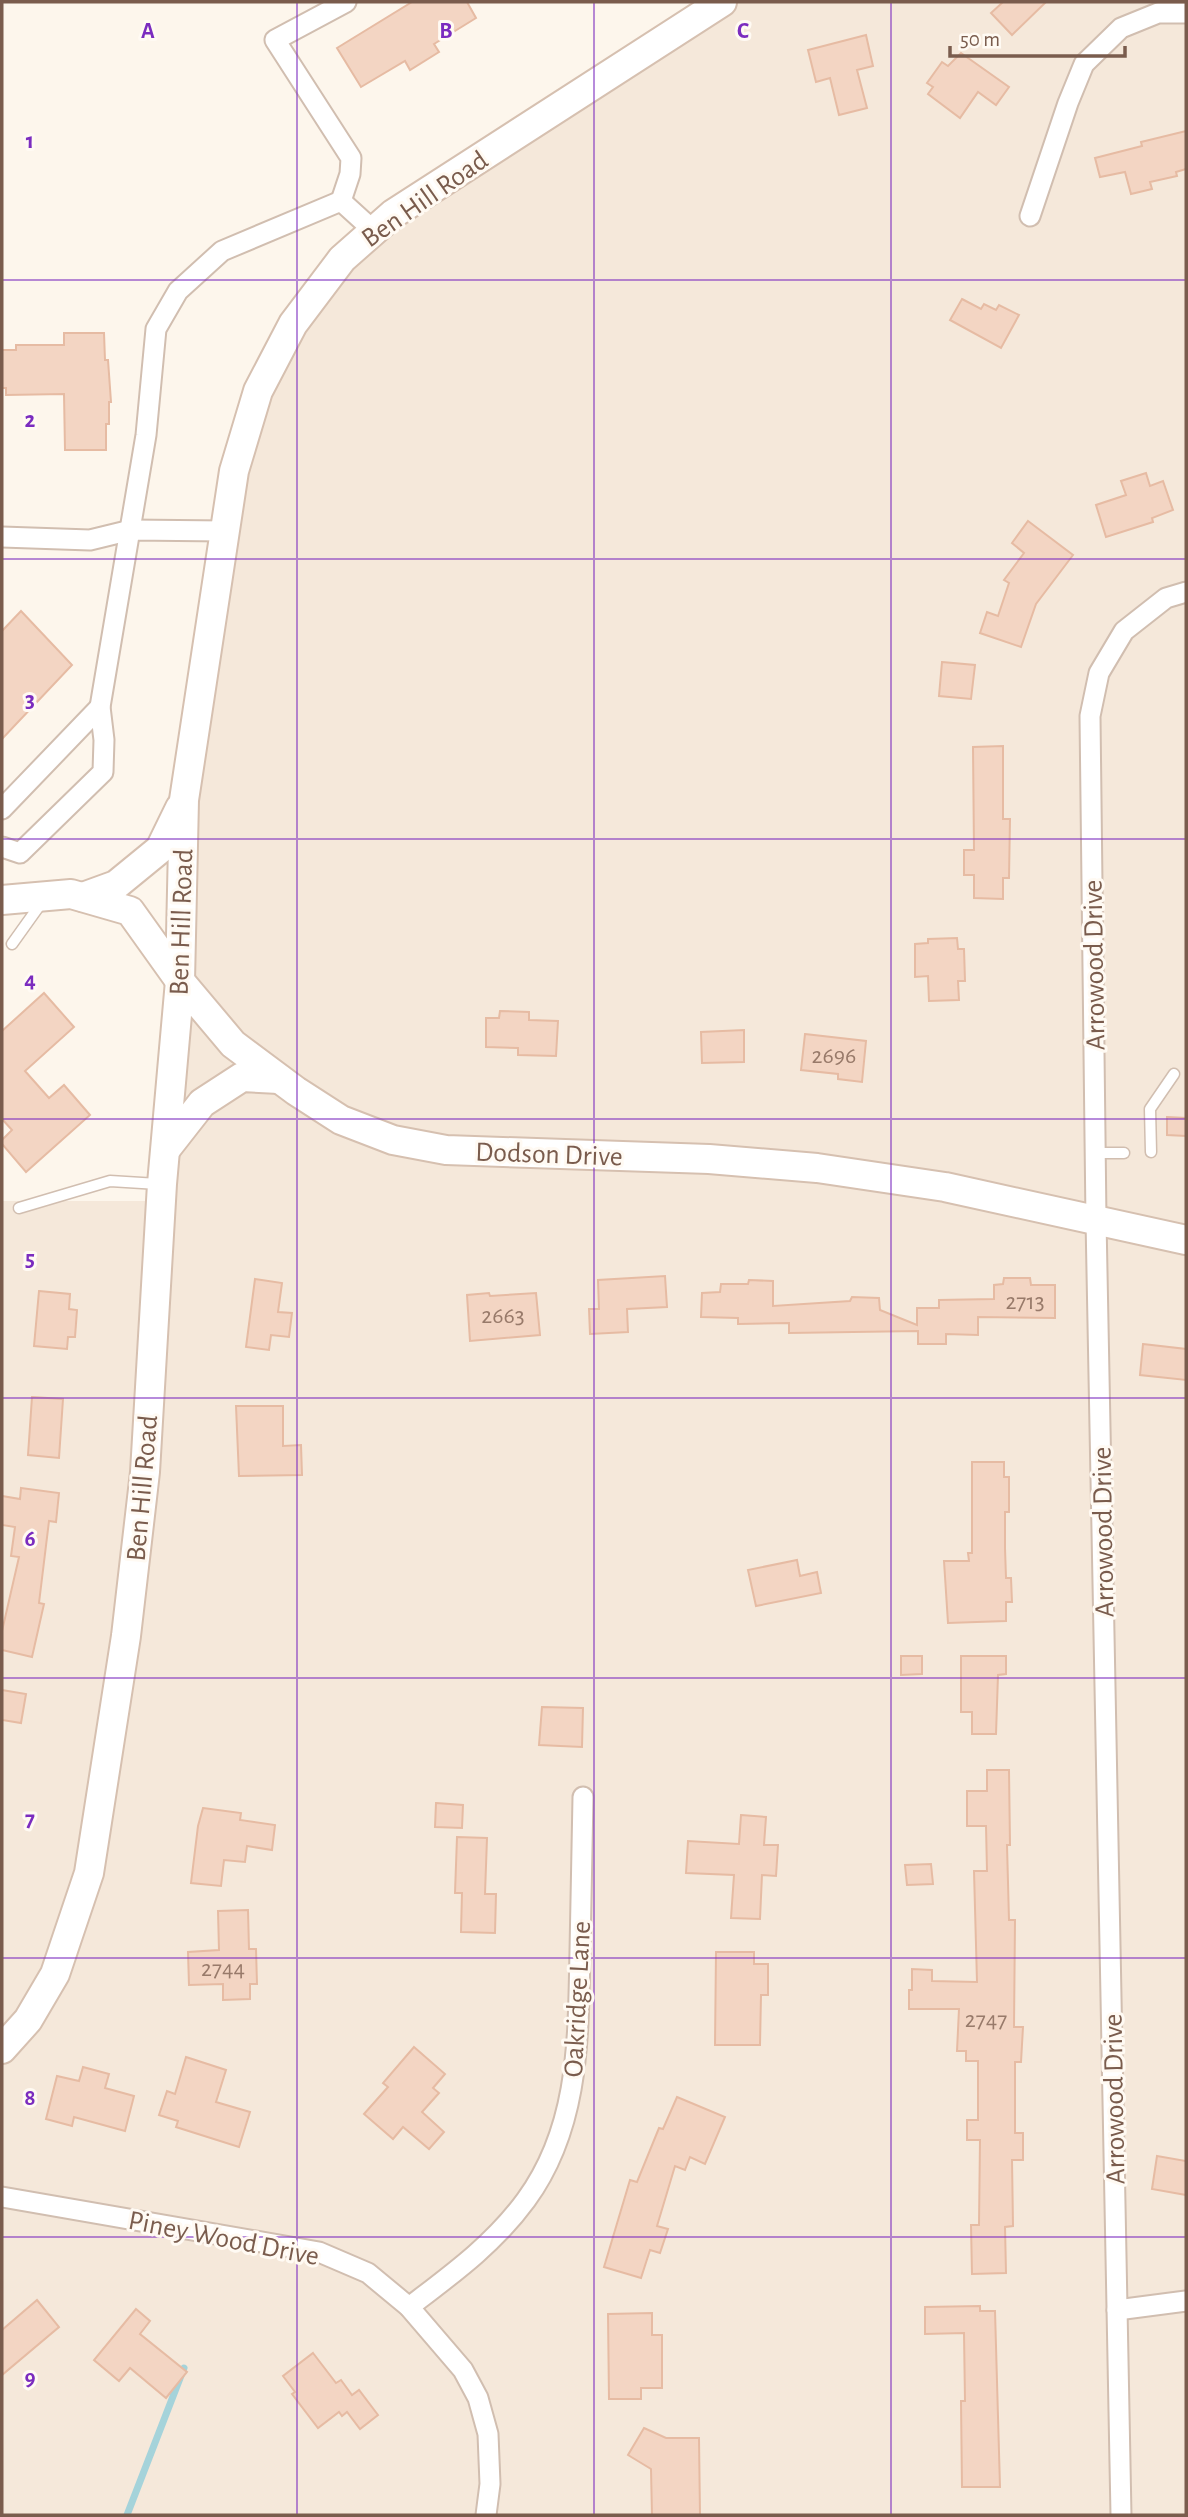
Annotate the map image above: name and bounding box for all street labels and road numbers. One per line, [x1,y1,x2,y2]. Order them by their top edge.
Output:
street label: Ben Hill Road [357,146,493,253]
street label: Ben Hill Road [165,848,199,996]
street label: Arrowood Drive [1080,879,1110,1051]
street label: Dodson Drive [475,1138,623,1172]
street label: Ben Hill Road [123,1414,163,1563]
street label: Arrowood Drive [1089,1446,1119,1618]
street label: Oakridge Lane [560,1920,596,2078]
street label: Arrowood Drive [1100,2013,1130,2185]
street label: Piney Wood Drive [126,2207,321,2271]

